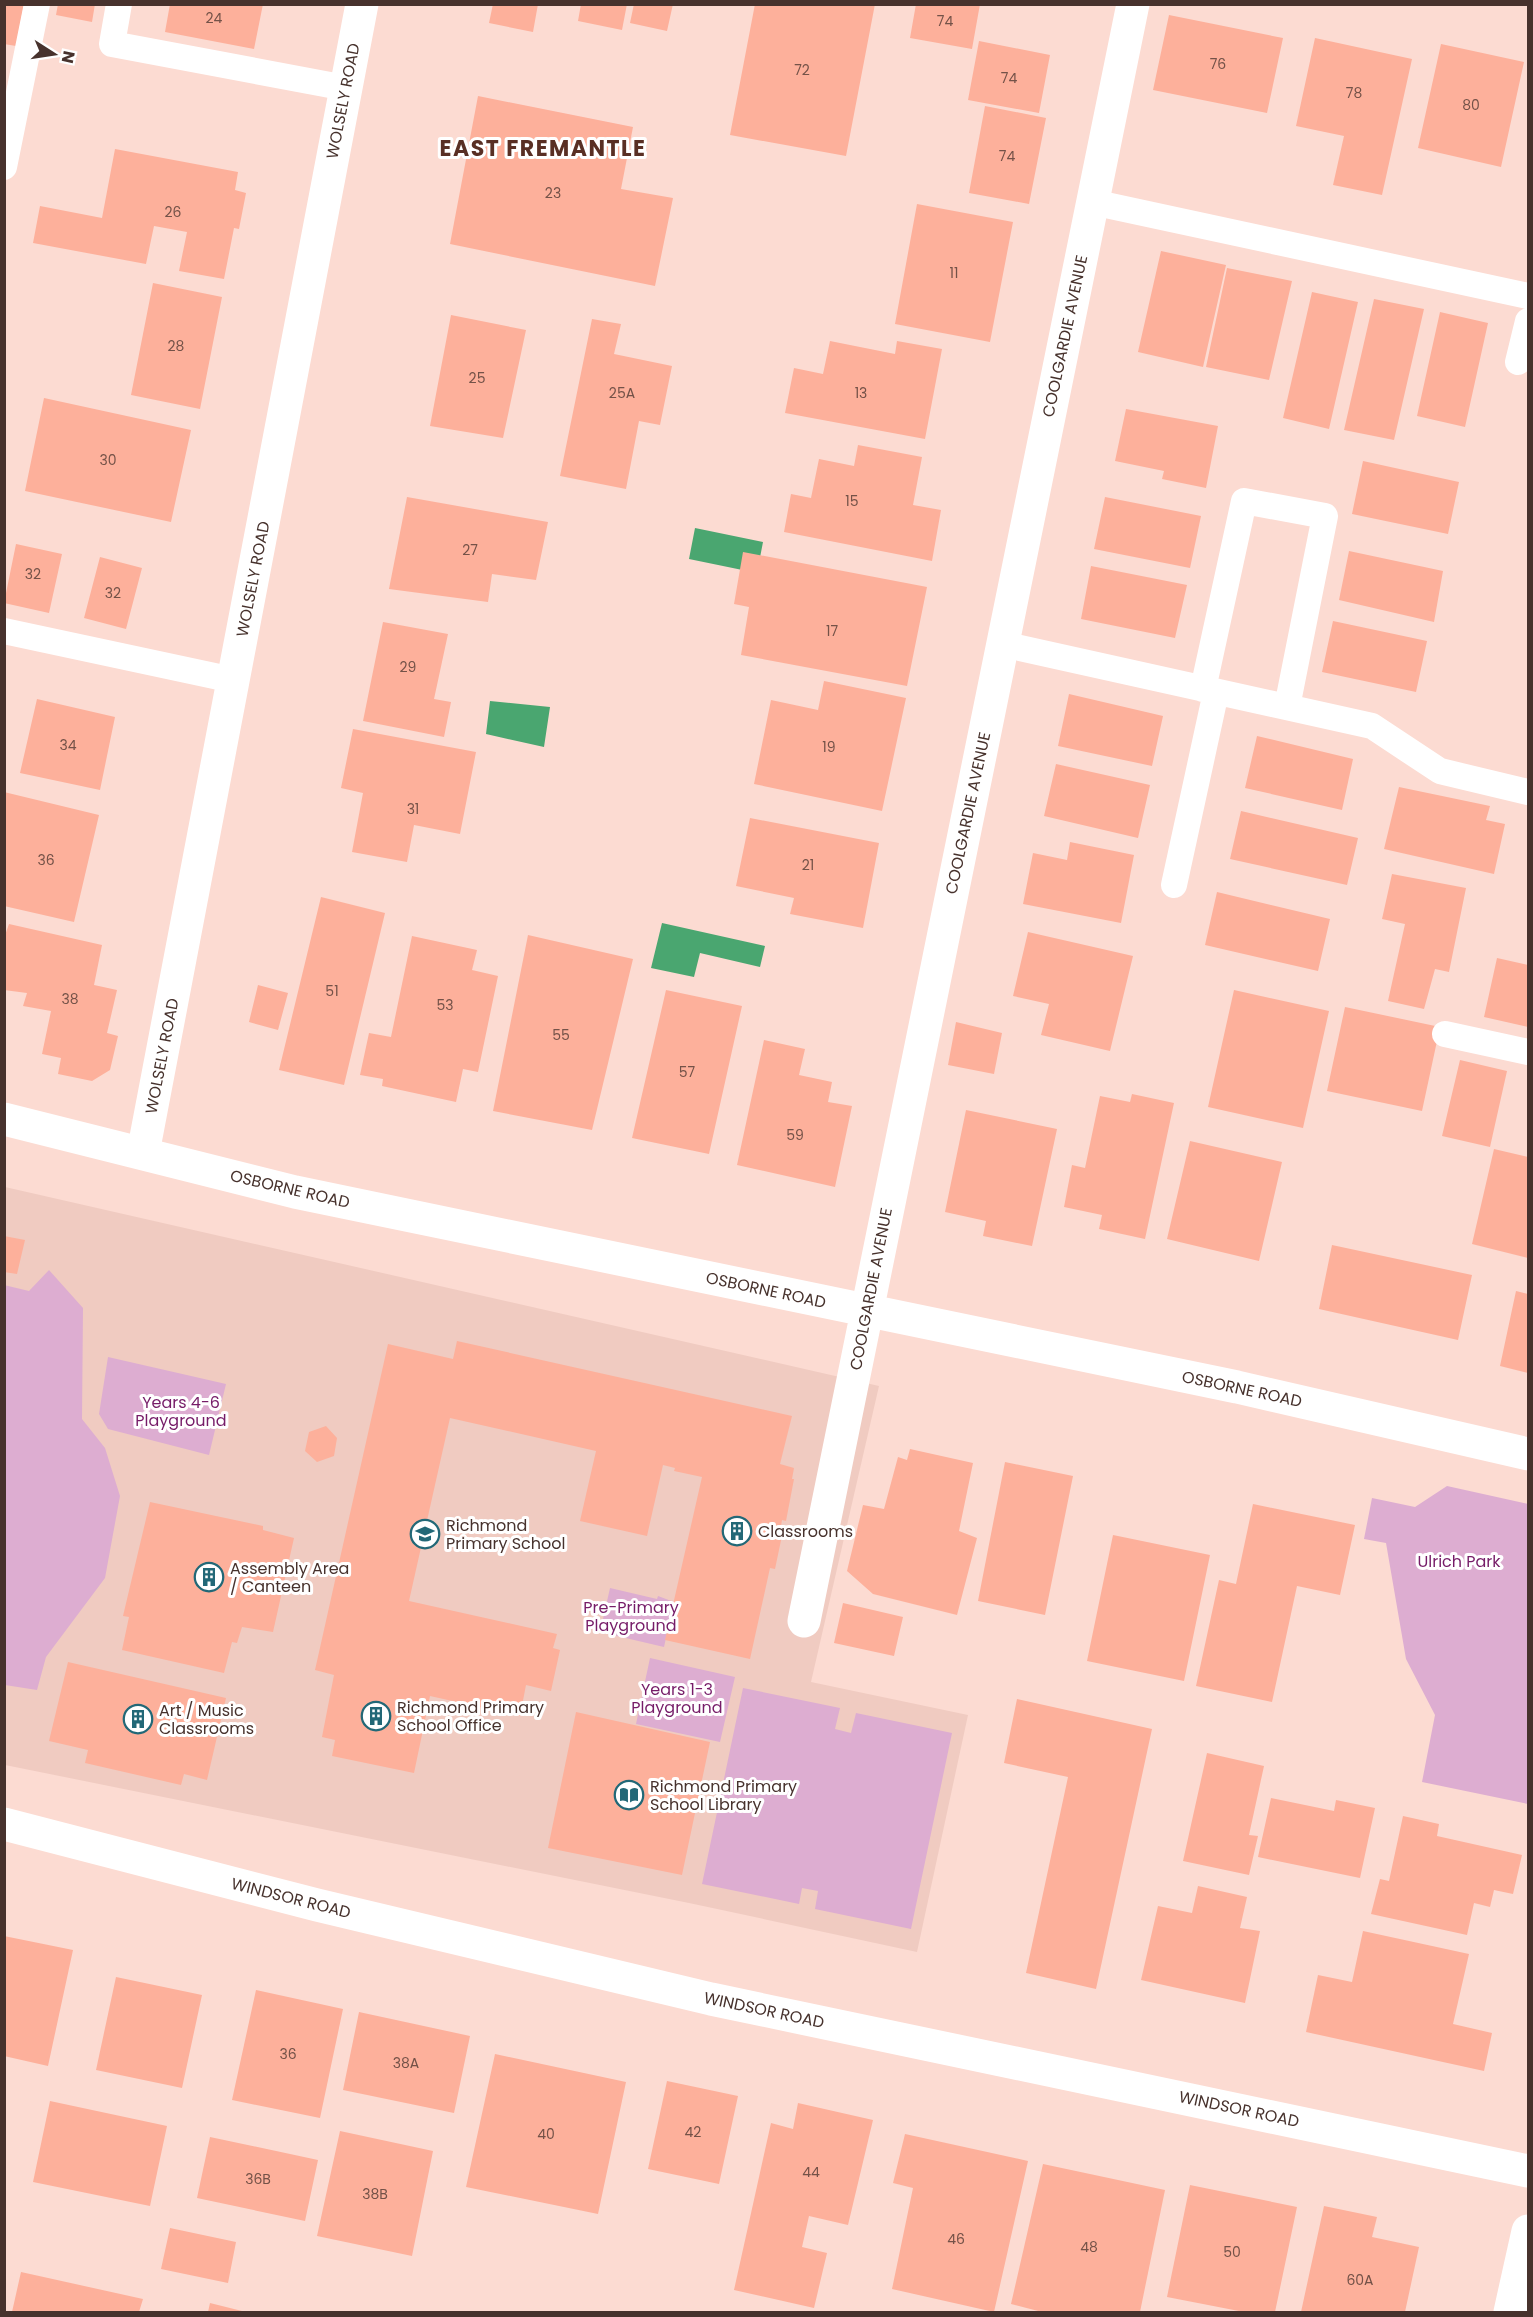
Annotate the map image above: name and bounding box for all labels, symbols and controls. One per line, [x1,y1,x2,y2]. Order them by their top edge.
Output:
house number: 24 [206,8,223,28]
house number: 74 [937,11,953,31]
north arrow [24,24,84,84]
street label: WOLSELY ROAD [320,41,366,161]
text: N [56,49,81,65]
house number: 76 [1210,54,1226,74]
house number: 72 [794,60,810,80]
house number: 74 [1001,68,1017,88]
house number: 78 [1346,83,1362,103]
house number: 80 [1462,95,1480,115]
district label: EAST FREMANTLE [440,133,646,164]
house number: 74 [999,146,1015,166]
house number: 23 [545,183,561,203]
house number: 26 [165,202,182,222]
street label: COOLGARDIE AVENUE [1037,253,1093,419]
house number: 11 [950,263,958,283]
house number: 28 [168,336,185,356]
house number: 25 [469,368,485,388]
house number: 25A [609,383,635,403]
house number: 13 [855,383,867,403]
house number: 30 [99,450,117,470]
house number: 15 [845,491,859,511]
street label: WOLSELY ROAD [230,519,276,639]
house number: 27 [462,540,478,560]
house number: 32 [25,564,41,584]
house number: 32 [105,583,121,603]
house number: 17 [826,621,838,641]
house number: 29 [400,657,416,677]
street label: COOLGARDIE AVENUE [940,730,996,896]
house number: 34 [59,735,77,755]
house number: 19 [822,737,836,757]
house number: 31 [407,799,419,819]
house number: 36 [37,850,55,870]
house number: 21 [802,855,814,875]
house number: 51 [325,981,339,1001]
house number: 38 [61,989,79,1009]
house number: 53 [436,995,454,1015]
street label: WOLSELY ROAD [139,996,185,1116]
house number: 55 [552,1025,570,1045]
house number: 57 [679,1062,696,1082]
house number: 59 [786,1125,804,1145]
street label: OSBORNE ROAD [228,1164,352,1214]
street label: COOLGARDIE AVENUE [844,1206,898,1372]
street label: OSBORNE ROAD [704,1266,828,1314]
street label: OSBORNE ROAD [1180,1365,1304,1413]
park label: Years 4-6 Playground [135,1391,227,1432]
place label: Richmond Primary School [446,1514,565,1555]
building icon: Classrooms [721,1515,753,1547]
school or university icon: Richmond Primary School [409,1518,441,1550]
place label: Classrooms [758,1520,853,1543]
park label: Ulrich Park [1417,1550,1501,1573]
place label: Assembly Area / Canteen [230,1557,349,1598]
building icon: Assembly Area / Canteen [193,1561,225,1593]
park label: Pre-Primary Playground [583,1596,679,1637]
park label: Years 1-3 Playground [631,1678,723,1719]
place label: Richmond Primary School Office [397,1696,544,1737]
place label: Art / Music Classrooms [159,1699,254,1740]
building icon: Richmond Primary School Office [360,1700,392,1732]
building icon: Art / Music Classrooms [122,1703,154,1735]
place label: Richmond Primary School Library [650,1775,797,1816]
library icon: Richmond Primary School Library [613,1779,645,1811]
street label: WINDSOR ROAD [229,1872,353,1924]
street label: WINDSOR ROAD [702,1986,826,2034]
house number: 36 [279,2044,297,2064]
house number: 38A [393,2053,419,2073]
street label: WINDSOR ROAD [1177,2085,1301,2133]
house number: 42 [685,2122,701,2142]
house number: 40 [537,2124,555,2144]
house number: 44 [802,2162,820,2182]
house number: 36B [245,2169,271,2189]
house number: 38B [362,2184,388,2204]
house number: 46 [947,2229,965,2249]
house number: 48 [1080,2237,1098,2257]
house number: 50 [1223,2242,1241,2262]
house number: 60A [1346,2270,1374,2290]

